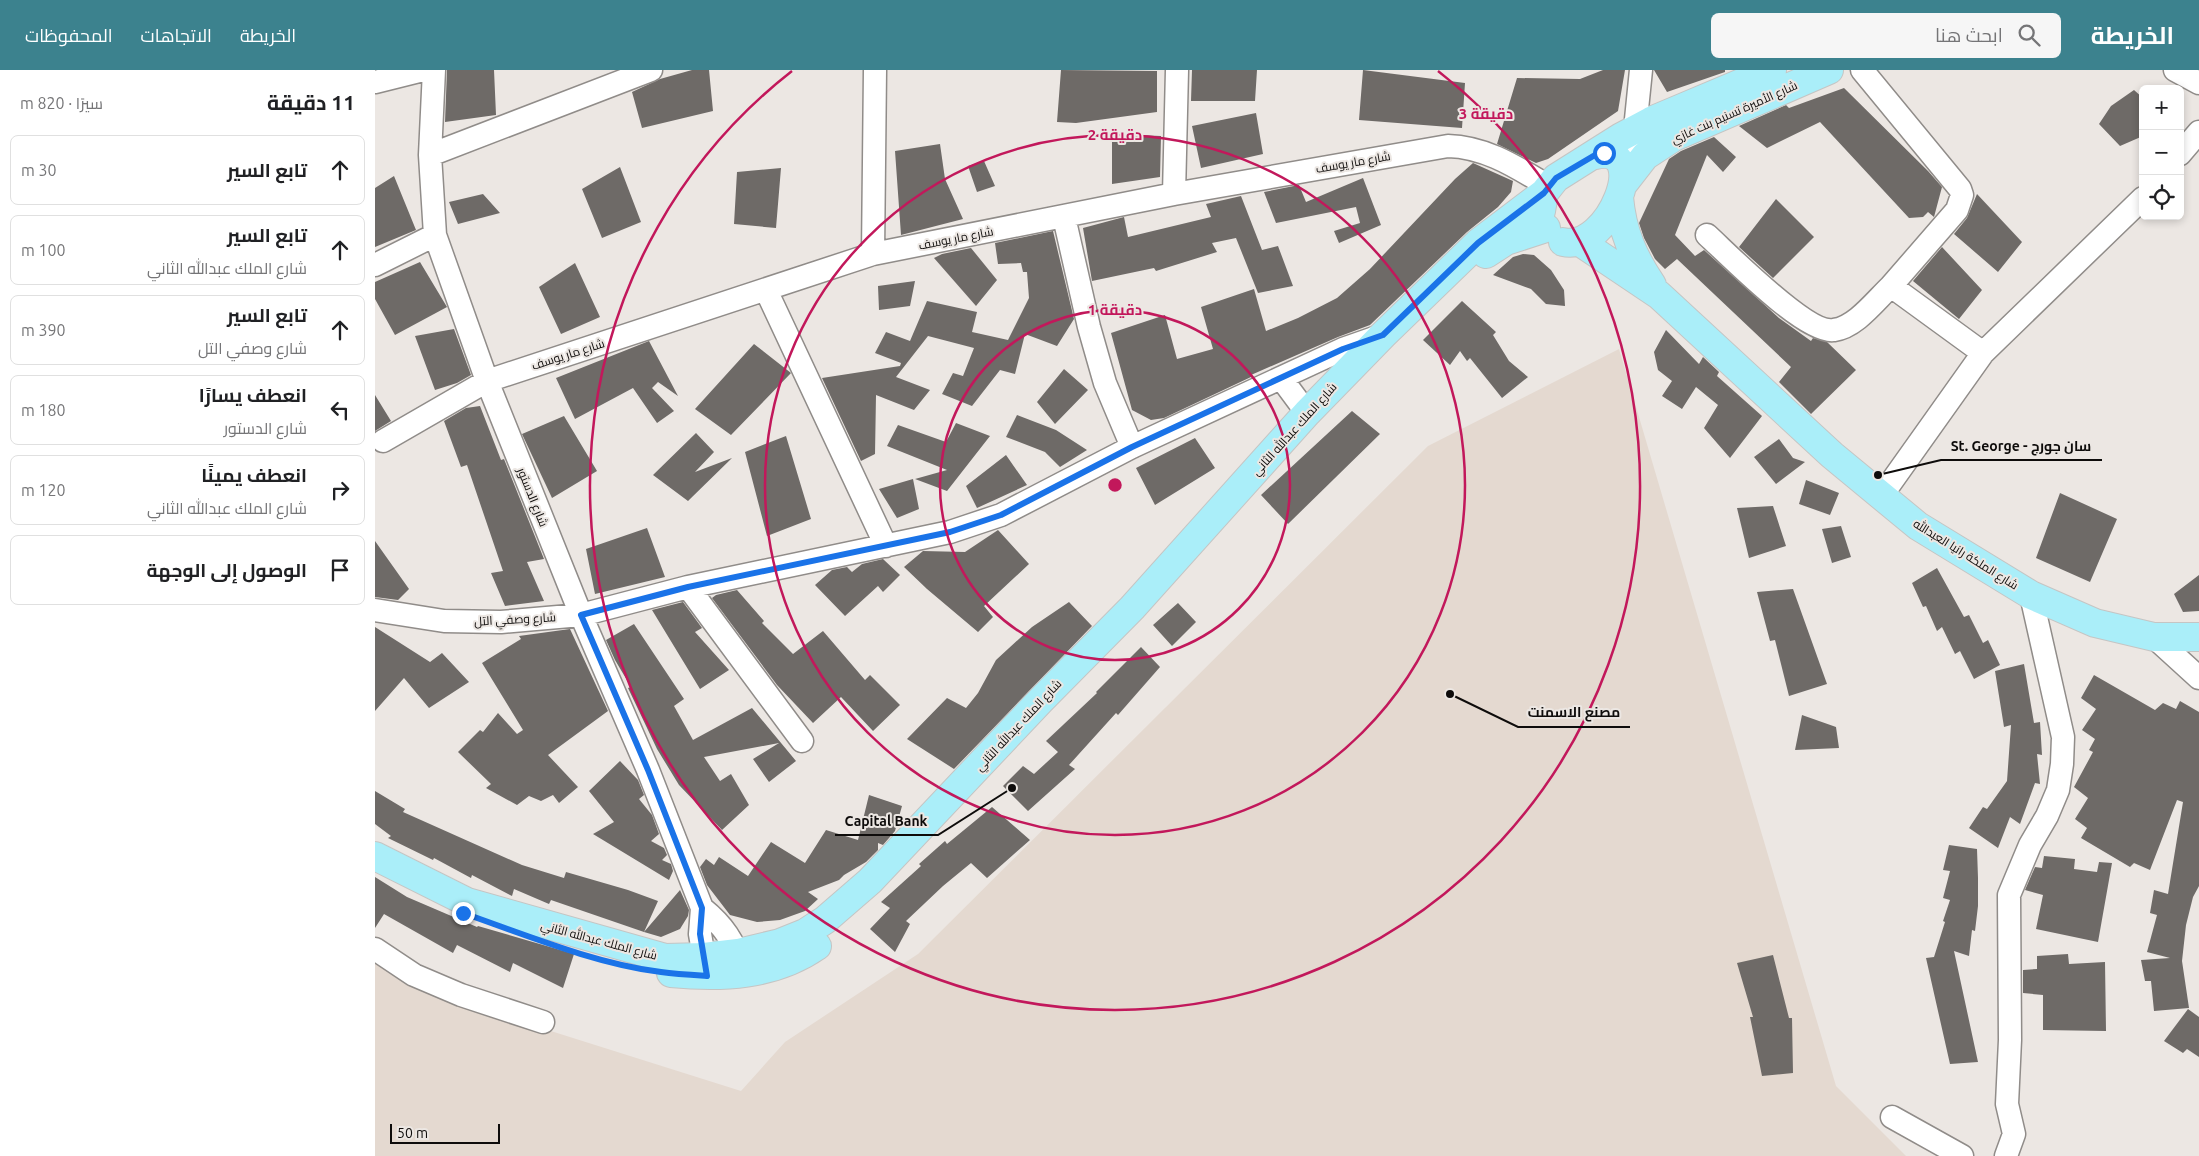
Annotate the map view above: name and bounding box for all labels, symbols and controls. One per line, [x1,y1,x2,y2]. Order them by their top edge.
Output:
search box [1711,13,2061,58]
icon: search [2015,21,2043,49]
text: الخريطة [2091,22,2174,49]
text: ابحث هنا [1935,24,2003,46]
text: المحفوظات [25,25,113,45]
text: الاتجاهات [141,25,212,45]
text: الخريطة [240,25,296,45]
street label: شارع الأميرة تسنيم بنت غازي [1669,78,1801,149]
map controls [2139,85,2184,220]
button: + [2139,85,2184,130]
text: 11 دقيقة [267,90,355,114]
text: سيرًا · 820 m [20,94,103,112]
text: 3 دقيقة [1459,105,1513,122]
text: 2 دقيقة [1088,126,1142,143]
button: − [2139,130,2184,175]
route start [1593,142,1616,165]
street label: شارع مار يوسف [1315,149,1392,177]
icon: ahead [326,156,354,184]
text: تابع السير [227,159,307,181]
text: 30 m [21,161,57,179]
button: locate [2139,175,2184,220]
text: تابع السير [227,224,307,246]
street label: شارع مار يوسف [918,224,995,254]
icon: ahead [326,236,354,264]
text: 100 m [21,241,66,259]
text: شارع الملك عبدالله الثاني [147,259,307,277]
text: 1 دقيقة [1088,301,1142,318]
text: تابع السير [227,304,307,326]
icon: ahead [326,316,354,344]
text: 390 m [21,321,66,339]
street label: شارع مار يوسف [530,336,607,374]
text: شارع وصفي التل [198,339,307,357]
street label: شارع الملك عبدالله الثاني [1248,379,1342,481]
text: انعطف يسارًا [199,384,307,406]
icon: left [326,396,354,424]
text: 180 m [21,401,66,419]
text: شارع الدستور [224,419,307,437]
callout: St. George - سان جورج [1941,431,2102,460]
text: St. George - سان جورج [1951,438,2091,456]
text: انعطف يمينًا [201,464,307,486]
street label: شارع الدستور [513,465,551,529]
icon: right [326,476,354,504]
centre of rings [1106,476,1124,494]
text: 120 m [21,481,66,499]
text: شارع الملك عبدالله الثاني [147,499,307,517]
street label: شارع الملكة رانيا العبدالله [1910,516,2021,593]
icon: arrive [326,556,354,584]
text: الوصول إلى الوجهة [147,559,307,581]
street label: شارع وصفي التل [474,610,556,632]
street label: شارع الملك عبدالله الثاني [972,676,1067,776]
callout: مصنع الاسمنت [1518,698,1630,727]
text: مصنع الاسمنت [1528,704,1620,722]
callout: Capital Bank [835,806,938,835]
text: Capital Bank [845,813,928,829]
route end [452,902,475,925]
street label: شارع الملك عبدالله الثاني [538,917,659,966]
scale bar [390,1121,500,1144]
text: 50 m [397,1125,428,1141]

